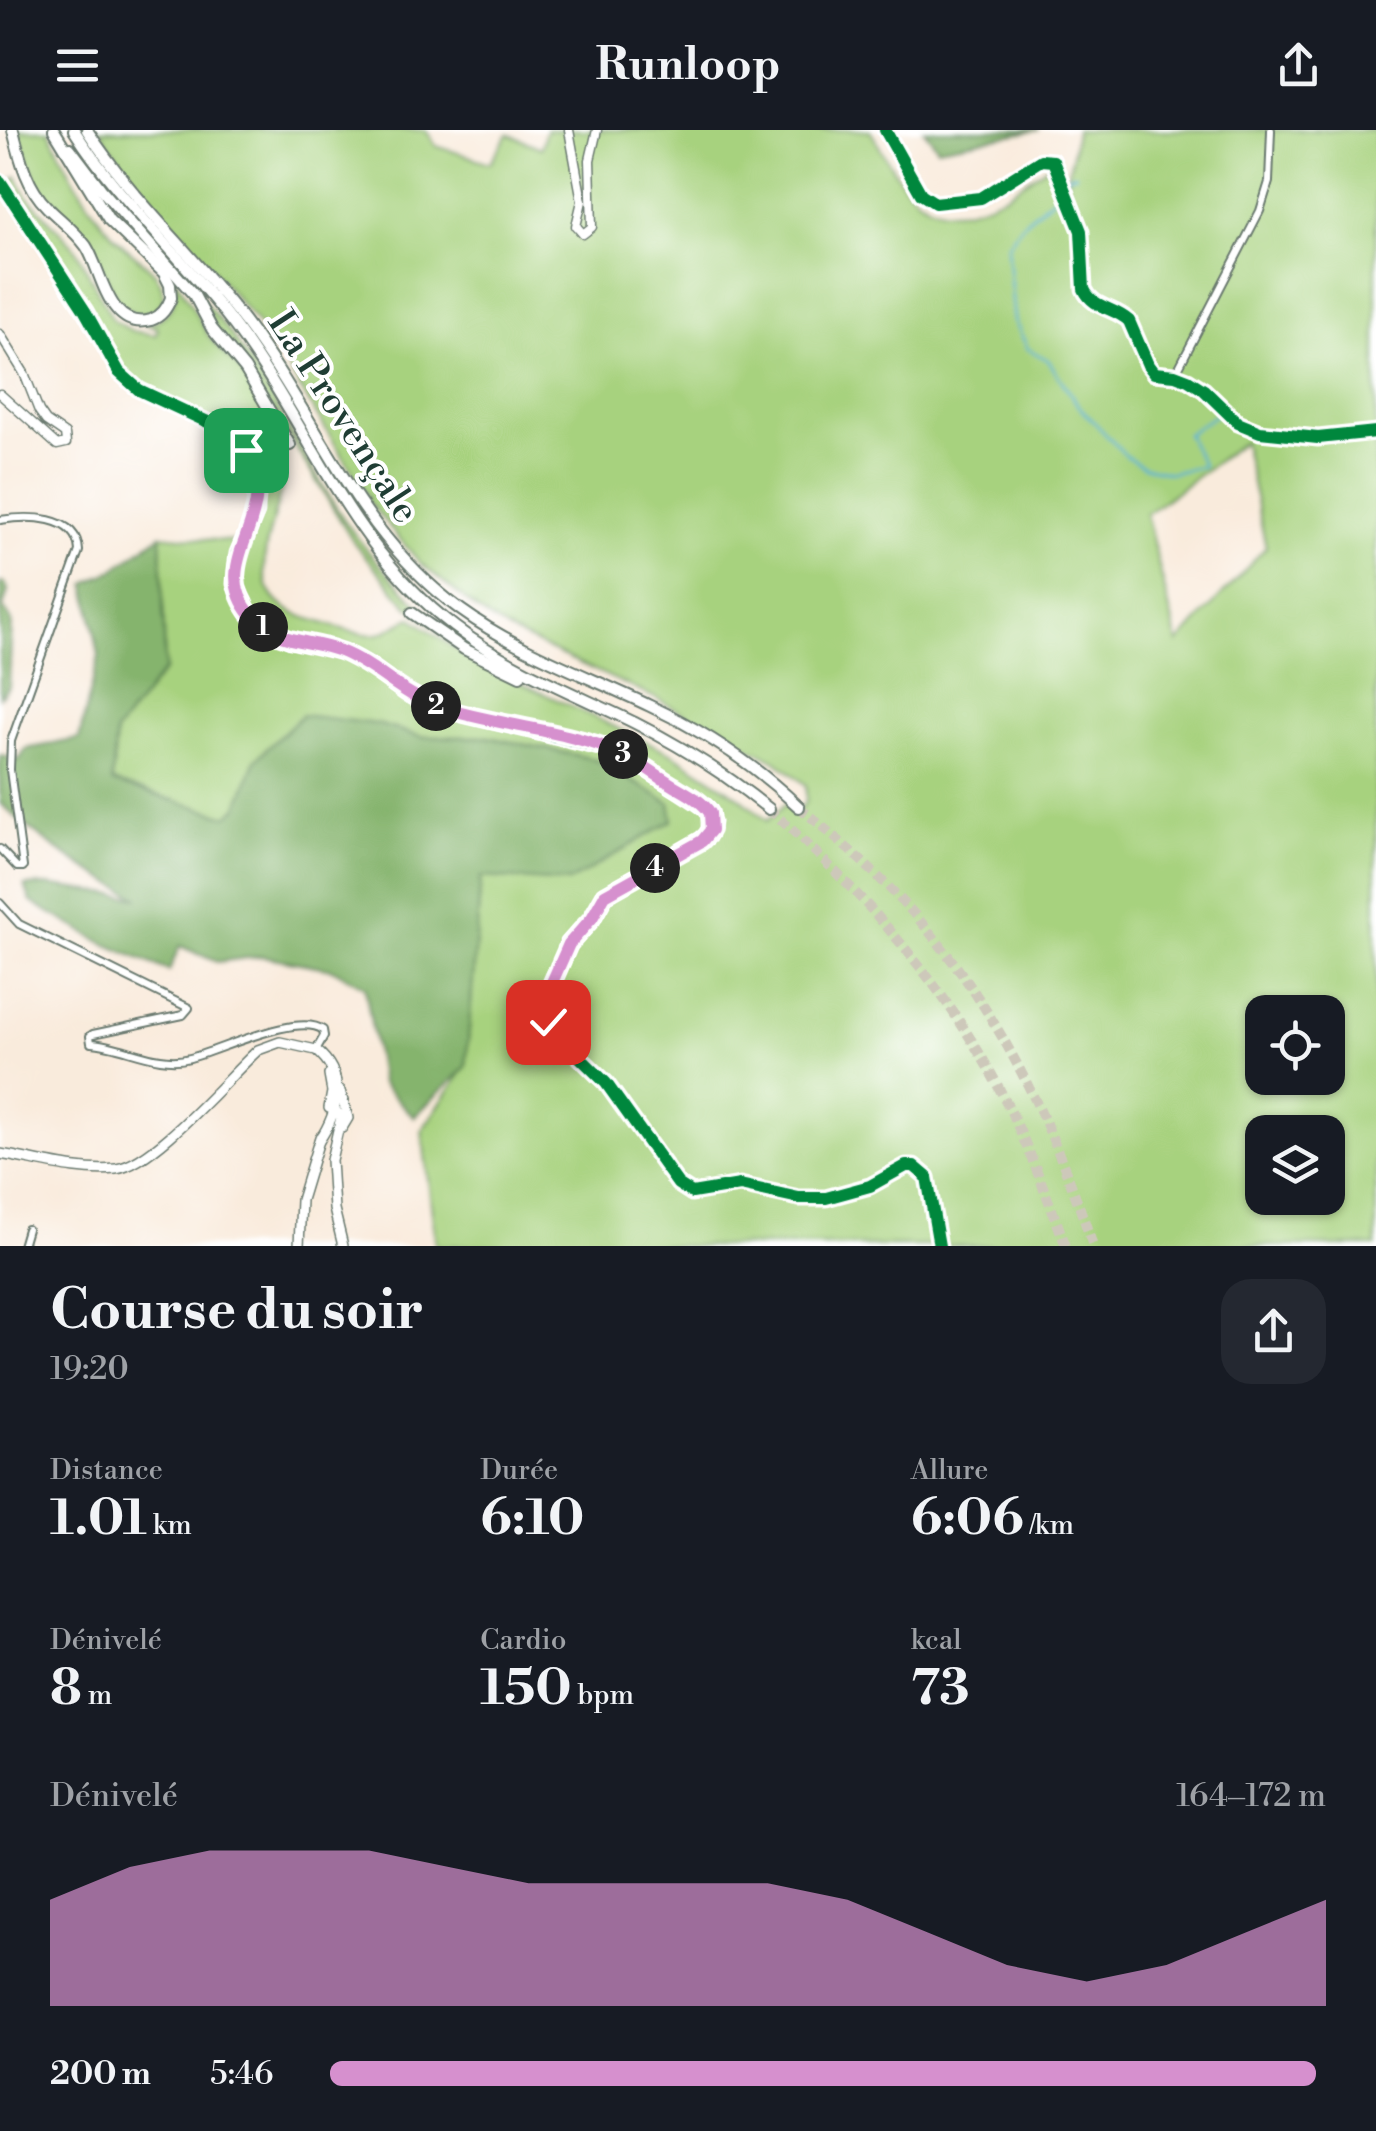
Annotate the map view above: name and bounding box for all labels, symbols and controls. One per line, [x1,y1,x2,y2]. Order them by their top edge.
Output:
text: Runloop [596,37,780,94]
icon: menu [50,38,105,93]
icon: share [1271,38,1326,93]
street label: La Provençale [257,302,429,532]
pin [204,408,289,493]
icon: arrive [219,423,274,478]
pin: 1 [238,602,288,652]
text: 1 [256,609,270,644]
pin: 2 [411,681,461,731]
text: 2 [427,688,445,723]
pin: 3 [598,729,648,779]
text: 3 [615,736,631,771]
pin: 4 [630,843,680,893]
text: 4 [646,850,664,885]
pin [506,980,591,1065]
icon: check [521,995,576,1050]
map controls [1245,995,1345,1215]
button: locate [1245,995,1345,1095]
button: layers [1245,1115,1345,1215]
text: Course du soir [50,1277,424,1346]
button: share [1221,1279,1326,1384]
text: 19:20 [50,1349,129,1389]
text: Distance [50,1453,163,1488]
text: Durée [480,1453,558,1488]
text: Allure [911,1453,988,1488]
text: 1.01 [50,1488,147,1550]
text: 6:10 [480,1488,584,1550]
text: 6:06 [911,1488,1024,1550]
text: km [147,1508,192,1543]
text: /km [1024,1508,1074,1543]
text: Dénivelé [50,1623,162,1658]
text: Cardio [480,1623,567,1658]
text: kcal [911,1623,961,1658]
text: 8 [50,1658,82,1720]
text: 150 [480,1658,572,1720]
text: 73 [911,1658,970,1720]
text: m [82,1678,112,1713]
text: bpm [572,1678,634,1713]
text: Dénivelé [50,1776,178,1816]
text: 164–172 m [1176,1776,1326,1816]
text: 200 m [50,2054,151,2094]
text: 5:46 [210,2054,273,2094]

